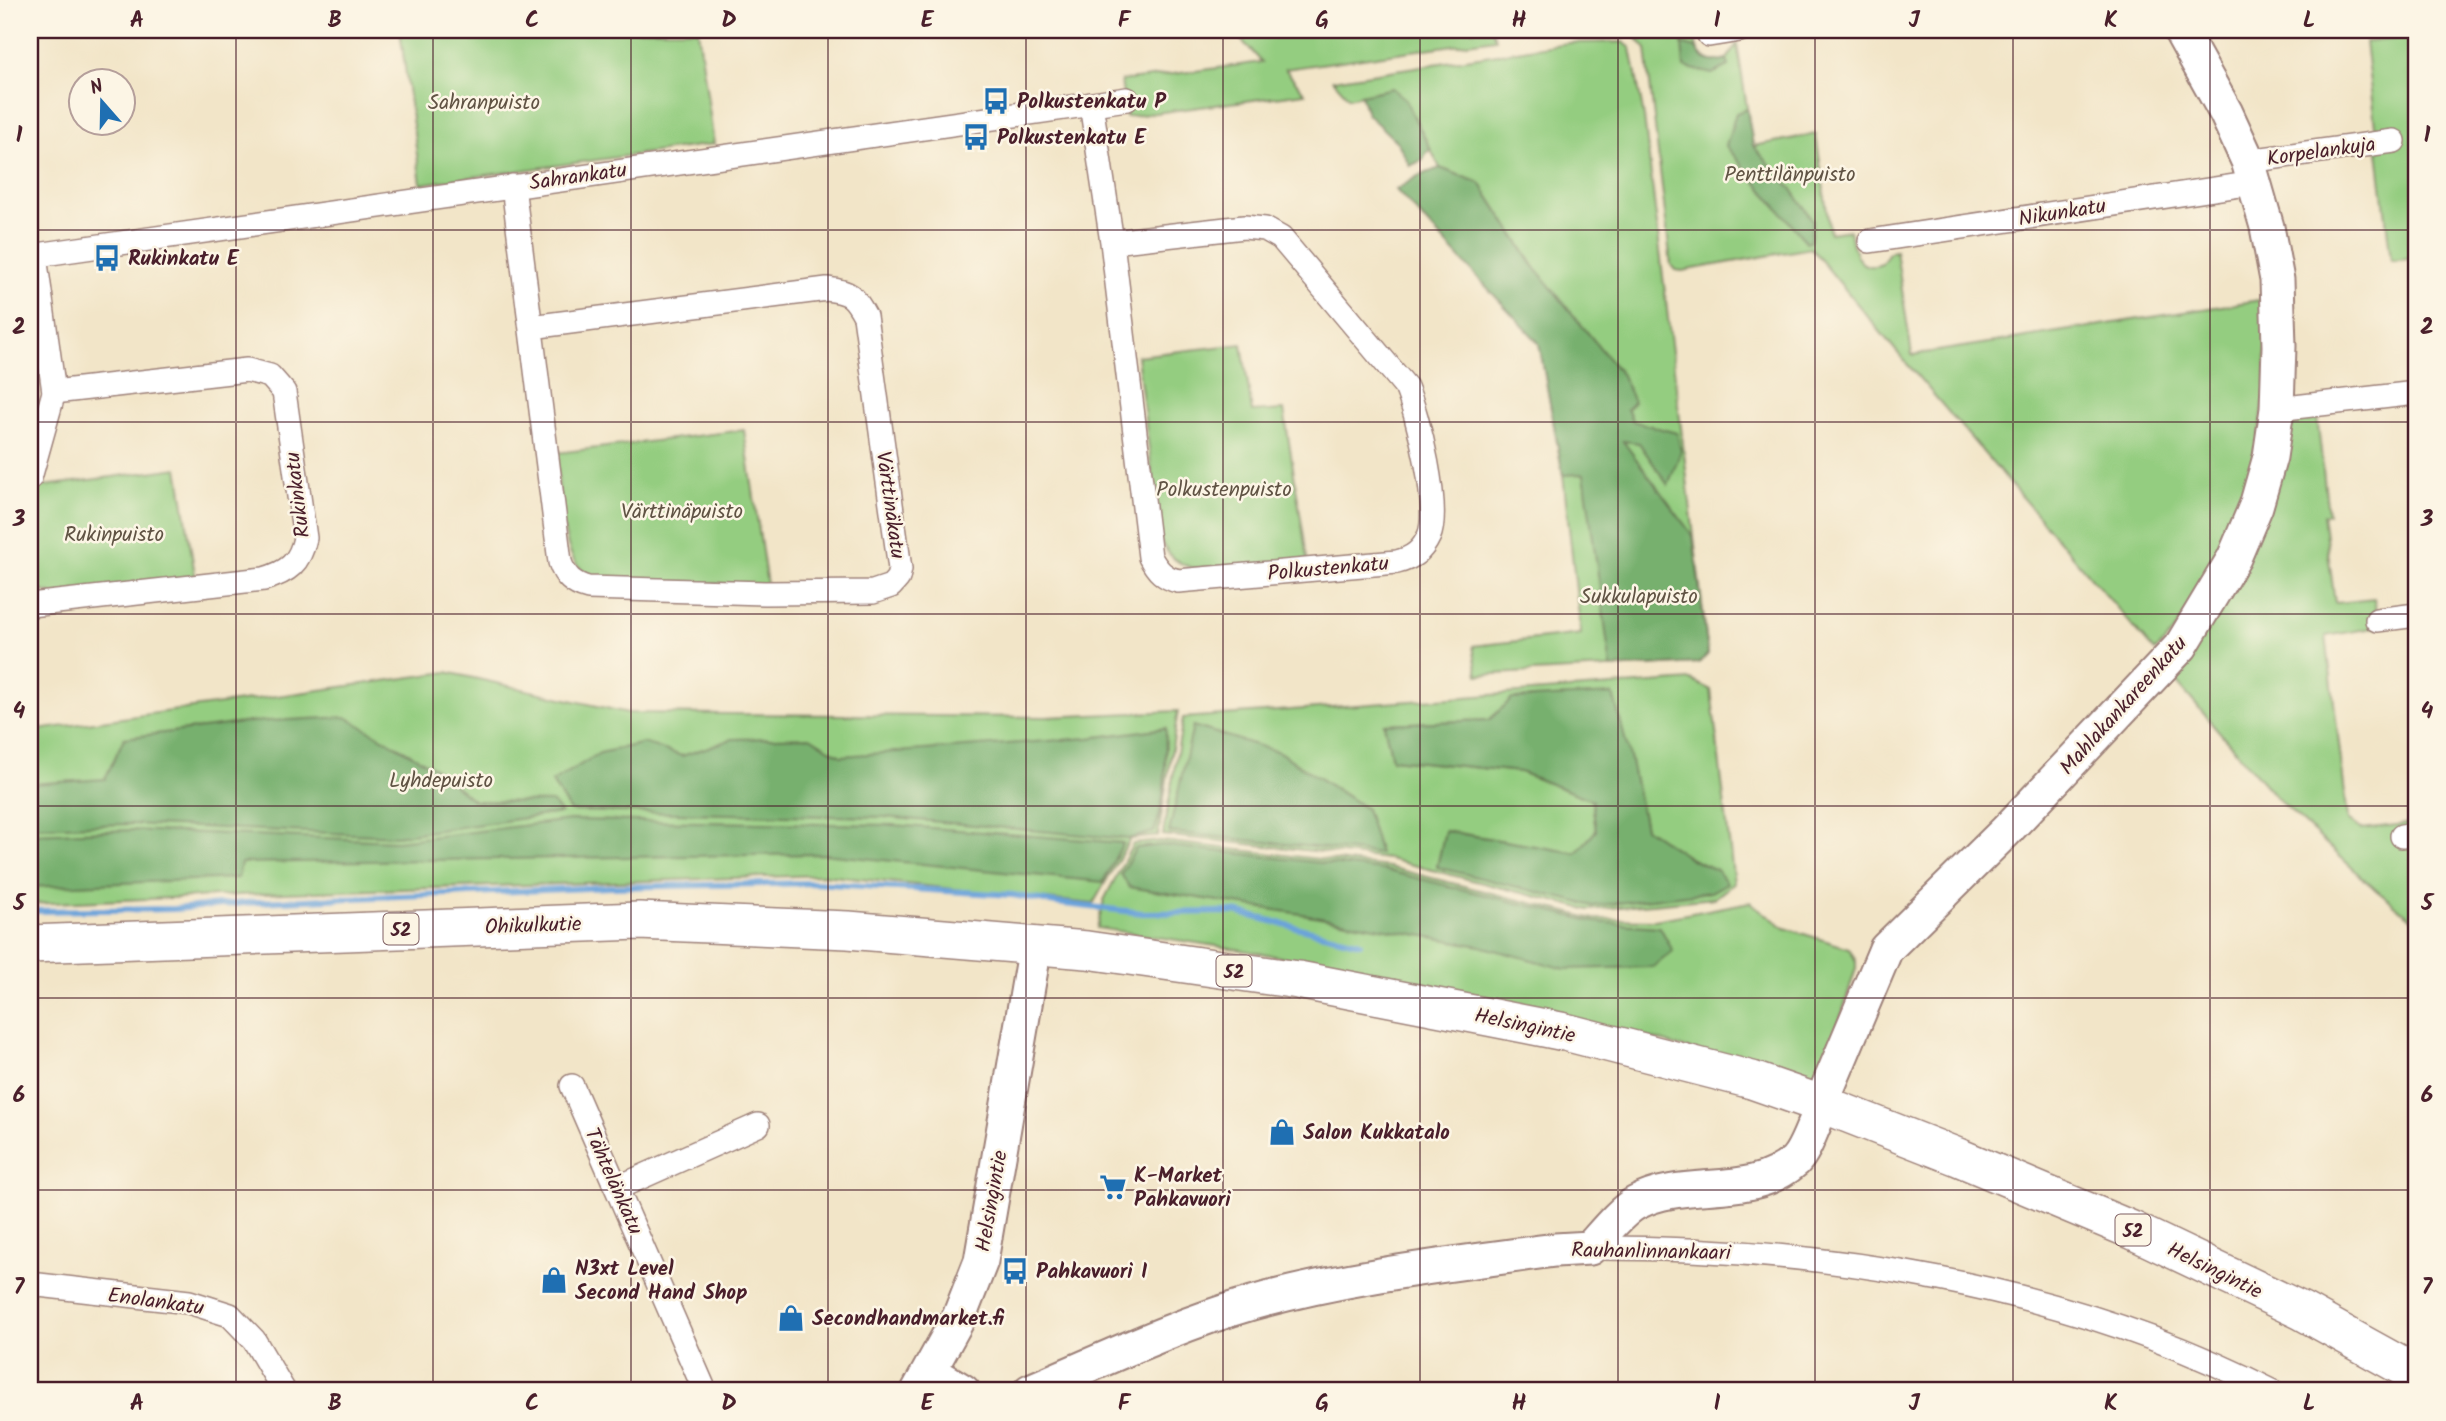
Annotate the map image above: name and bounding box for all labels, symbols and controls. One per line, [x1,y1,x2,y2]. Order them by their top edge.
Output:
text: A [130,3,144,39]
text: B [328,3,342,39]
text: C [525,3,539,39]
text: D [721,3,737,39]
text: E [921,3,935,39]
text: F [1118,3,1132,39]
text: G [1315,3,1329,39]
text: H [1512,3,1527,39]
text: I [1713,3,1721,39]
text: J [1908,3,1920,39]
text: K [2104,3,2118,39]
text: L [2303,3,2315,39]
north arrow [66,66,136,136]
text: N [86,72,108,104]
bus stop icon: Polkustenkatu P [981,86,1011,116]
place label: Polkustenkatu P [1017,86,1167,119]
park label: Sahranpuisto [428,87,540,120]
text: 1 [16,118,23,154]
text: 1 [2424,118,2431,154]
bus stop icon: Polkustenkatu E [961,122,991,152]
place label: Polkustenkatu E [997,122,1147,155]
street label: Korpelankuja [2265,129,2378,176]
street label: Sahrankatu [527,154,629,201]
park label: Penttilänpuisto [1724,159,1856,192]
street label: Nikunkatu [2016,190,2108,237]
bus stop icon: Rukinkatu E [92,243,122,273]
place label: Rukinkatu E [128,243,240,276]
text: 2 [12,310,26,346]
text: 2 [2420,310,2434,346]
street label: Värttinäkatu [866,449,913,561]
street label: Rukinkatu [277,450,320,540]
park label: Polkustenpuisto [1156,474,1292,507]
park label: Värttinäpuisto [621,496,743,529]
text: 3 [12,502,26,538]
text: 3 [2420,502,2434,538]
park label: Rukinpuisto [64,519,164,552]
street label: Polkustenkatu [1266,548,1390,591]
park label: Sukkulapuisto [1580,581,1698,614]
street label: Mahlakankareenkatu [2052,629,2196,783]
text: 4 [13,694,26,730]
text: 4 [2421,694,2434,730]
park label: Lyhdepuisto [389,765,493,798]
text: 5 [12,886,27,922]
text: 5 [2420,886,2435,922]
street label: Ohikulkutie [484,908,583,945]
road number: 52 [384,914,418,945]
road number: 52 [1216,956,1252,987]
street label: Helsingintie [1471,1000,1579,1053]
text: 6 [13,1078,25,1114]
text: 6 [2421,1078,2433,1114]
shop icon: Salon Kukkatalo [1267,1117,1297,1147]
place label: Salon Kukkatalo [1303,1117,1450,1150]
street label: Tähtelänkatu [574,1123,651,1240]
street label: Helsingintie [967,1147,1018,1255]
place label: K-Market Pahkavuori [1134,1160,1231,1217]
supermarket icon: K-Market Pahkavuori [1098,1172,1128,1202]
road number: 52 [2116,1214,2150,1246]
street label: Helsingintie [2161,1234,2268,1309]
street label: Rauhanlinnankaari [1571,1235,1732,1270]
place label: N3xt Level Second Hand Shop [575,1253,747,1310]
bus stop icon: Pahkavuori I [1000,1256,1030,1286]
place label: Pahkavuori I [1036,1256,1147,1289]
shop icon: N3xt Level Second Hand Shop [539,1265,569,1295]
text: 7 [14,1270,26,1306]
text: 7 [2422,1270,2434,1306]
street label: Enolankatu [105,1279,206,1326]
shop icon: Secondhandmarket.fi [776,1303,806,1333]
place label: Secondhandmarket.fi [812,1303,1005,1336]
text: A [130,1386,144,1421]
text: B [328,1386,342,1421]
text: C [525,1386,539,1421]
text: D [721,1386,737,1421]
text: E [921,1386,935,1421]
text: F [1118,1386,1132,1421]
text: G [1315,1386,1329,1421]
text: H [1512,1386,1527,1421]
text: I [1713,1386,1721,1421]
text: J [1908,1386,1920,1421]
text: K [2104,1386,2118,1421]
text: L [2303,1386,2315,1421]

